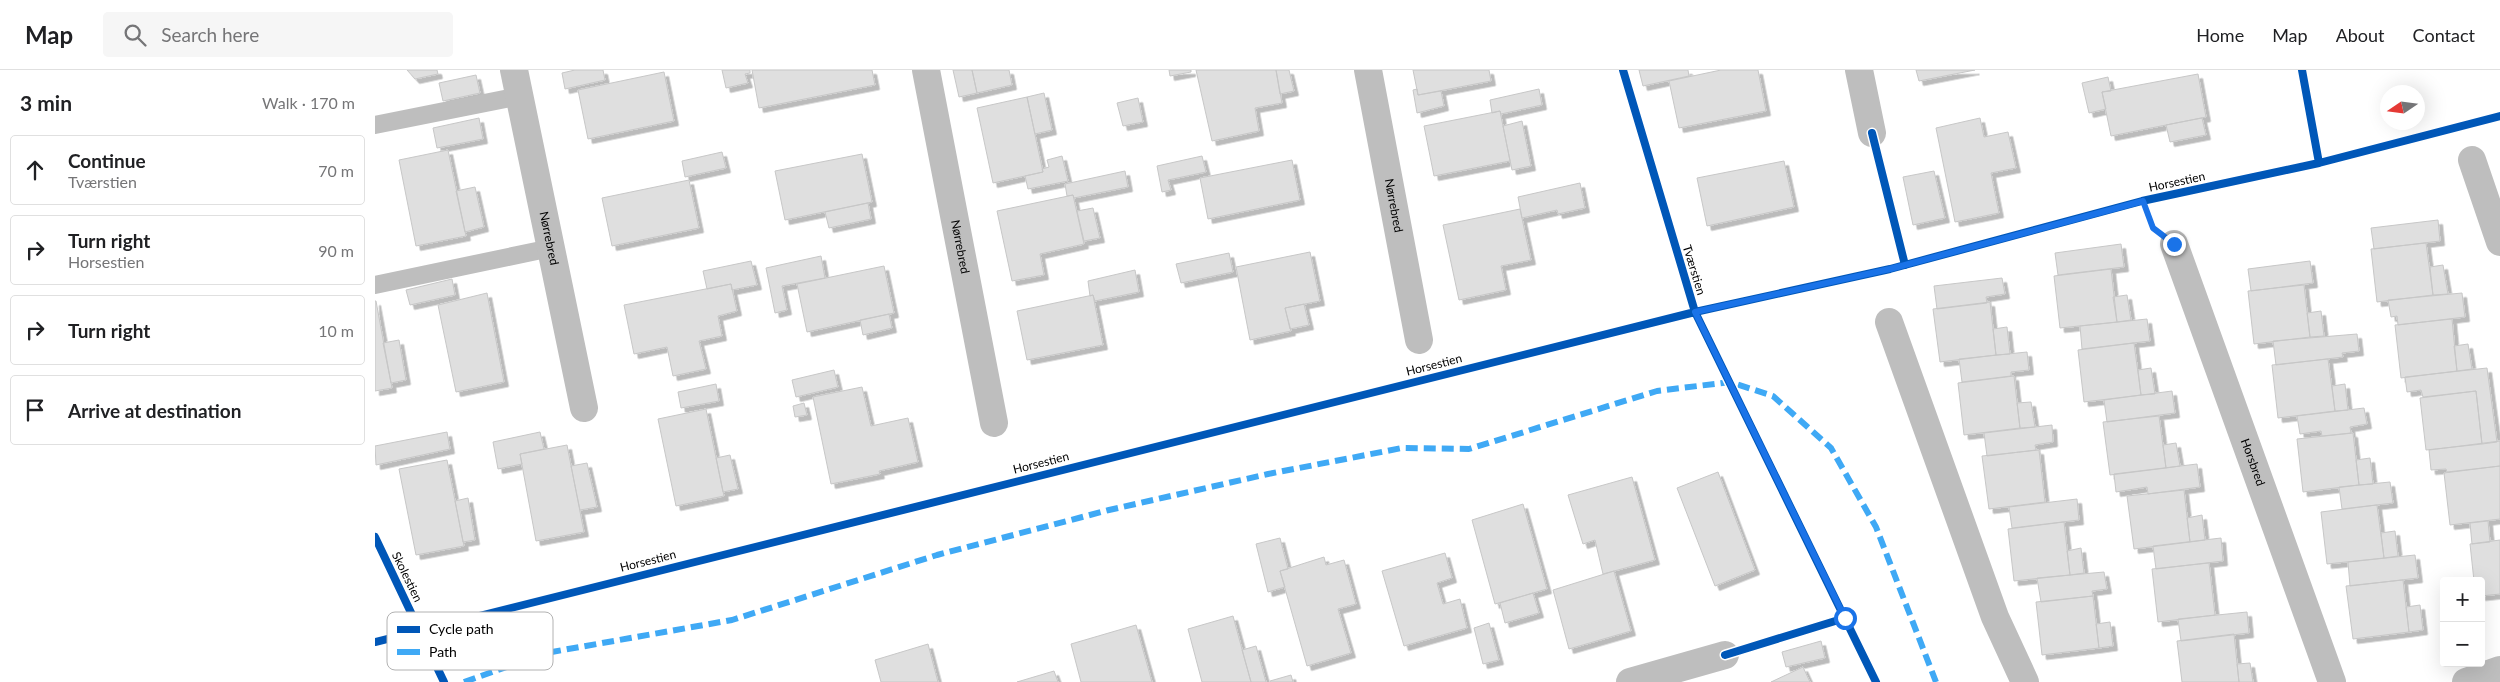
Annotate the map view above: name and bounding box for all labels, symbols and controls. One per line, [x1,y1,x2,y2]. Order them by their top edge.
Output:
search box [103,12,453,57]
text: Map [25,20,73,49]
icon: search [121,21,149,49]
text: Search here [161,23,259,46]
text: Home [2196,24,2244,46]
text: Map [2272,24,2308,46]
text: About [2336,24,2385,46]
text: Contact [2413,24,2475,46]
north arrow [2380,85,2425,130]
text: 3 min [20,90,72,115]
text: Walk · 170 m [262,93,355,112]
text: Continue [68,149,146,172]
icon: ahead [21,156,49,184]
text: 70 m [318,161,354,180]
street label: Horsestien [2147,168,2206,195]
text: Tværstien [68,172,137,191]
street label: Nørrebred [1382,177,1407,234]
street label: Nørrebred [536,210,562,267]
street label: Nørrebred [948,218,973,275]
text: Turn right [68,229,150,252]
route end [2163,233,2186,256]
icon: right [21,236,49,264]
text: 90 m [318,241,354,260]
street label: Tværstien [1680,243,1709,297]
text: Horsestien [68,252,144,271]
icon: right [21,316,49,344]
text: Turn right [68,319,150,342]
text: 10 m [318,321,354,340]
street label: Horsestien [1404,350,1463,379]
icon: arrive [21,396,49,424]
text: Arrive at destination [68,399,241,422]
street label: Horsbred [2238,436,2269,488]
street label: Horsestien [1011,448,1070,477]
street label: Horsestien [618,546,677,575]
street label: Skolestien [389,549,426,604]
map controls [2440,577,2485,667]
button: + [2440,577,2485,622]
route start [1834,607,1857,630]
legend [387,612,553,670]
text: Cycle path [429,620,494,637]
button: − [2440,622,2485,667]
text: Path [429,643,457,660]

